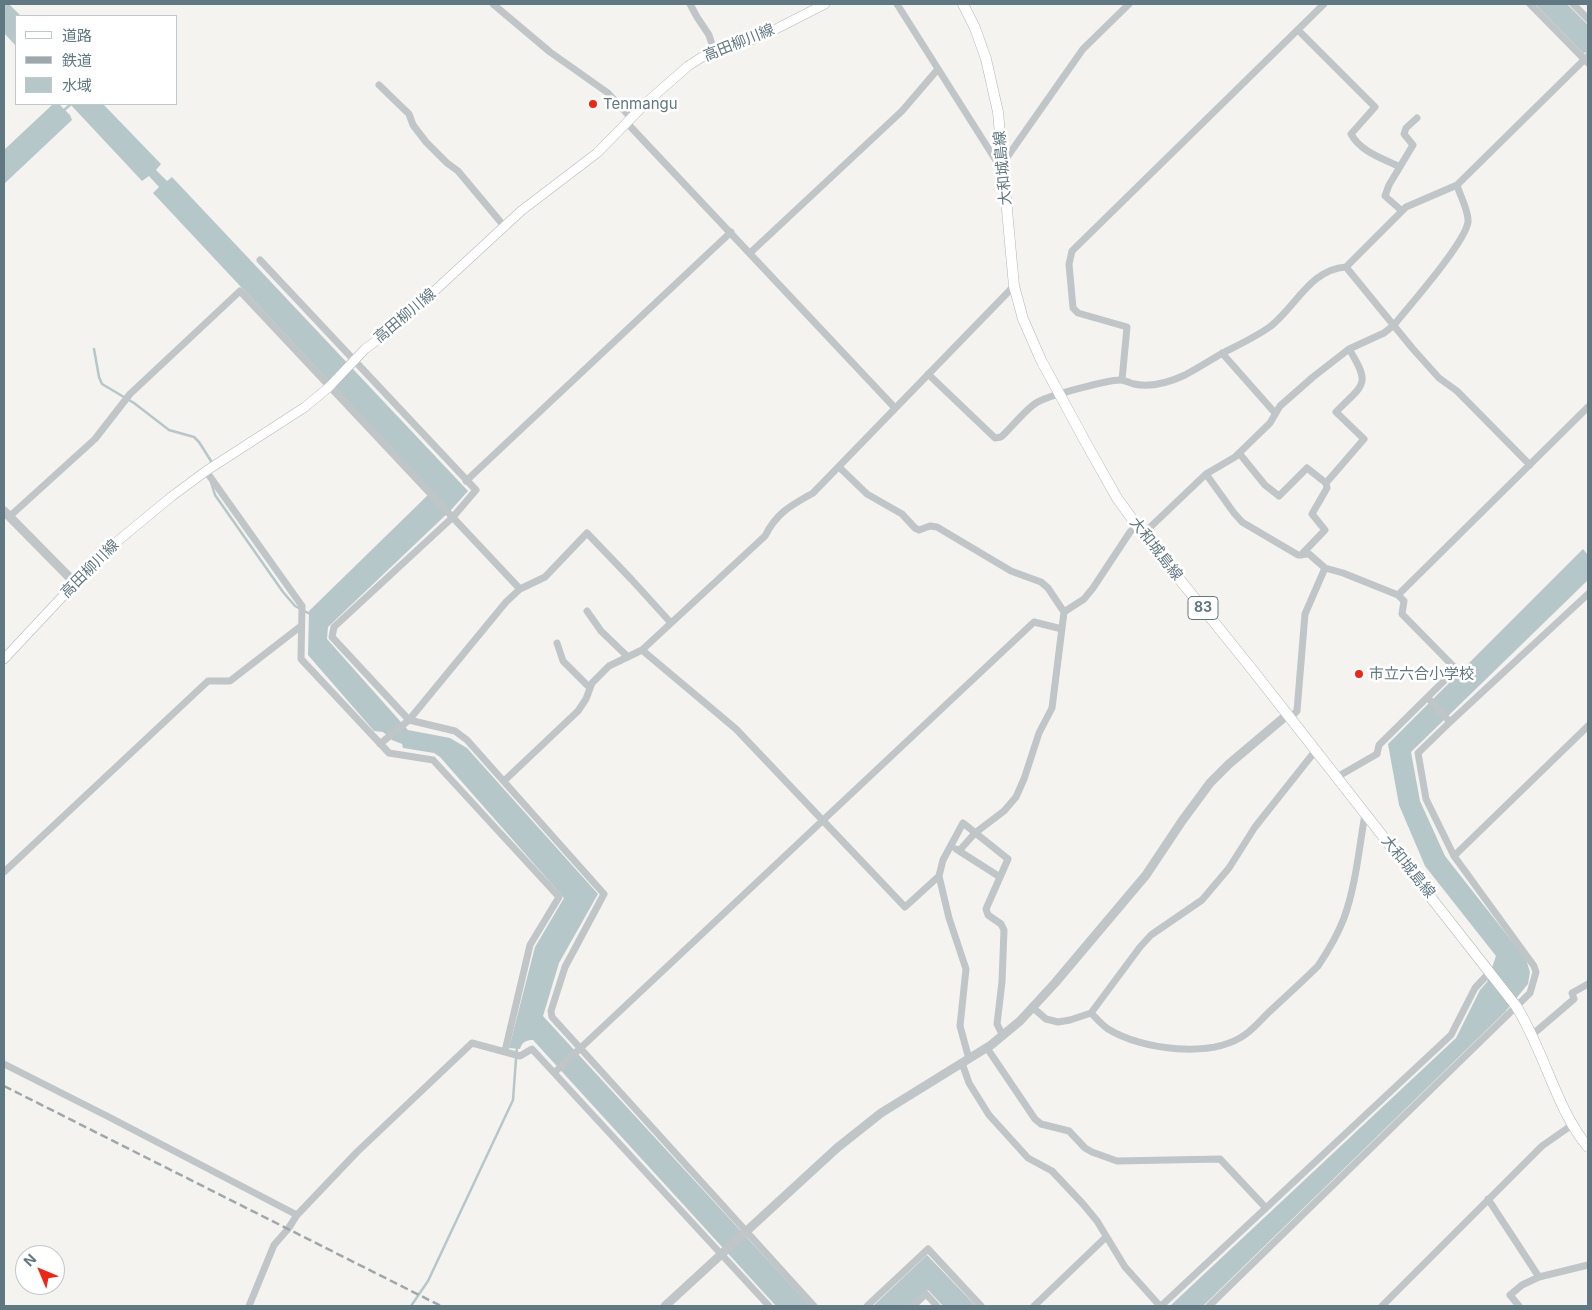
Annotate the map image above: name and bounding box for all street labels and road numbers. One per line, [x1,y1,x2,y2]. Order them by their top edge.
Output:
street label: 高田柳川線 [701,21,777,65]
street label: 大和城島線 [991,130,1015,206]
street label: 高田柳川線 [370,285,440,347]
street label: 大和城島線 [1126,514,1186,584]
street label: 高田柳川線 [57,536,123,602]
road number: 83 [1188,596,1218,620]
street label: 大和城島線 [1377,832,1439,902]

